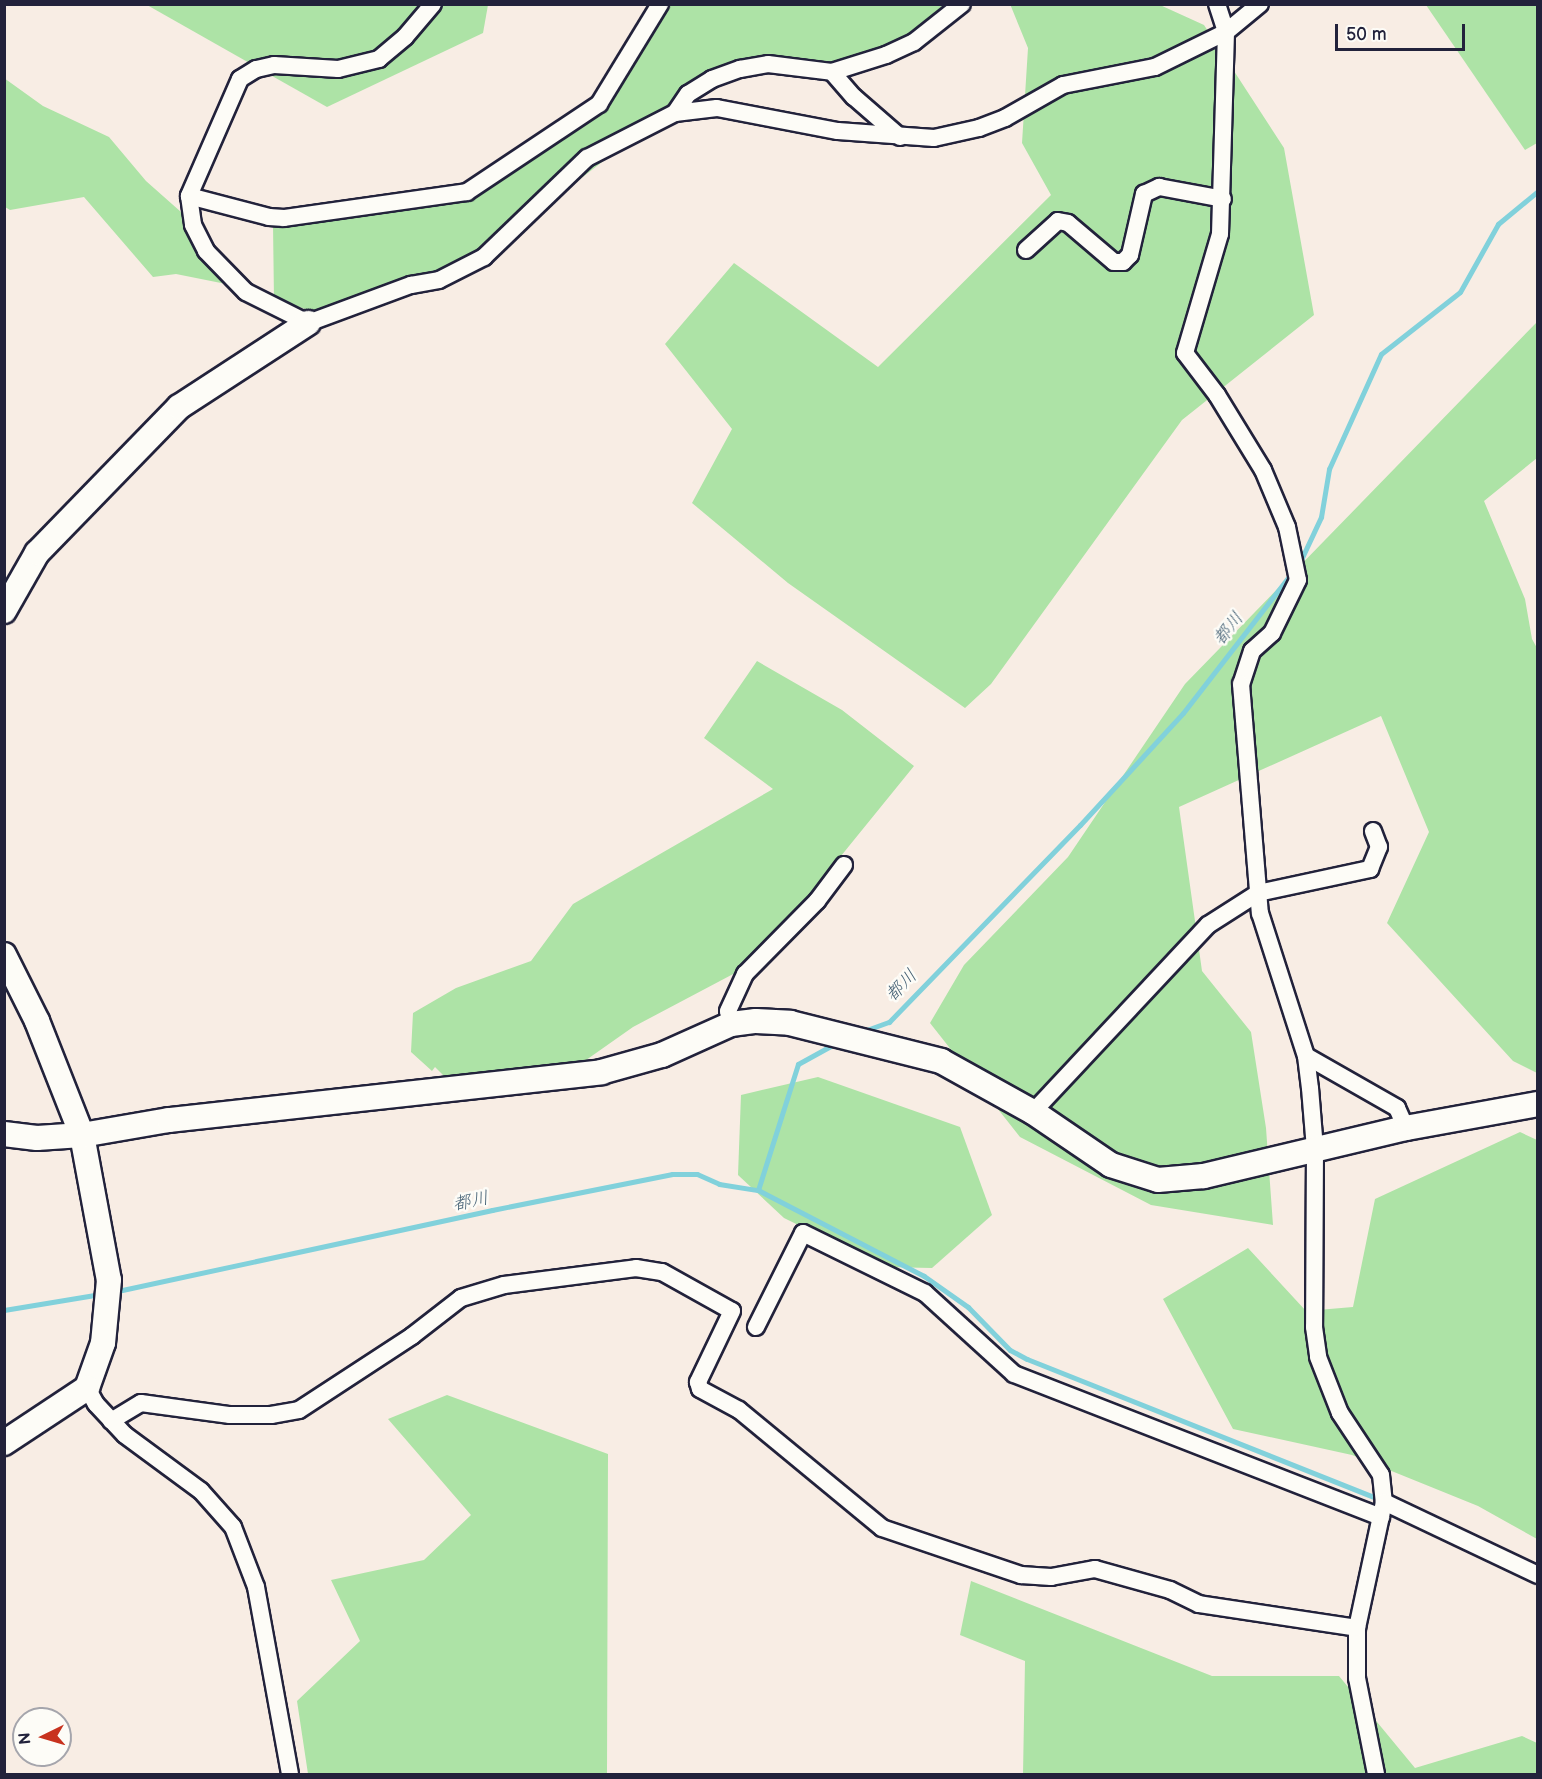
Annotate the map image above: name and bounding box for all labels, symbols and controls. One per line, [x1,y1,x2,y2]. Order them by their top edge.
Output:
scale bar [1338,12,1468,50]
text: 50 m [1346,24,1387,45]
water label: 都川 [1209,608,1249,650]
water label: 都川 [882,966,922,1006]
water label: 都川 [451,1188,491,1216]
north arrow [12,1707,72,1767]
text: N [16,1732,36,1745]

